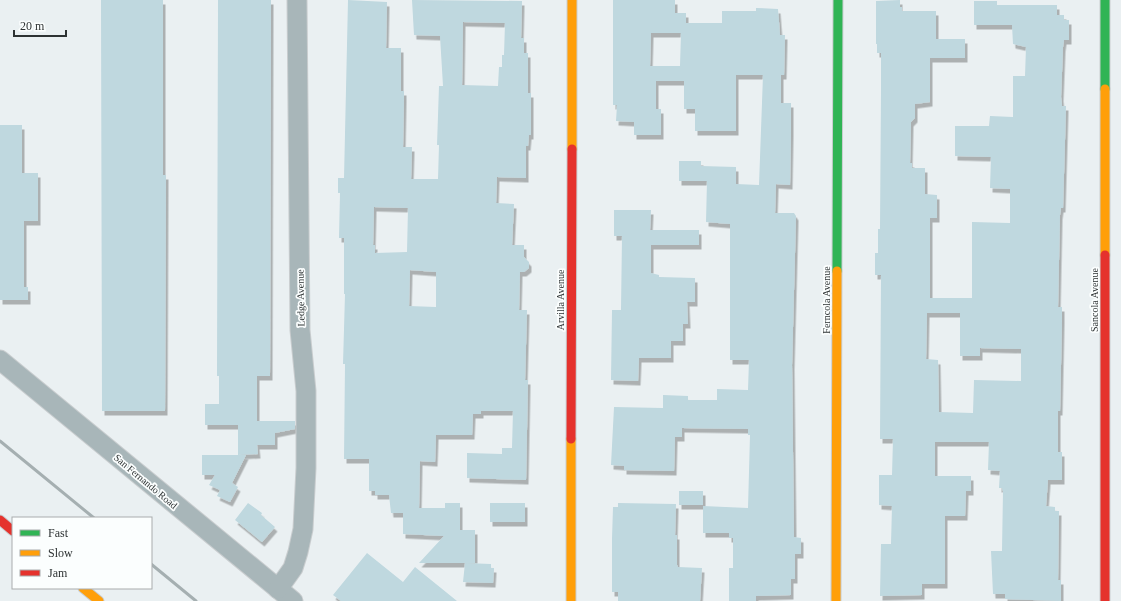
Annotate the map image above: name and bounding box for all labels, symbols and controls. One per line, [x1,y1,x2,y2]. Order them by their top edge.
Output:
scale bar [14,12,66,38]
text: 20 m [20,19,45,33]
street label: Ferncola Avenue [821,266,832,334]
street label: Sancola Avenue [1089,267,1100,332]
street label: Ledge Avenue [294,269,306,327]
street label: Arvilla Avenue [555,269,566,330]
street label: San Fernando Road [112,452,179,511]
legend [12,517,152,589]
text: Fast [48,526,69,540]
text: Slow [48,546,73,560]
text: Jam [48,566,68,580]

